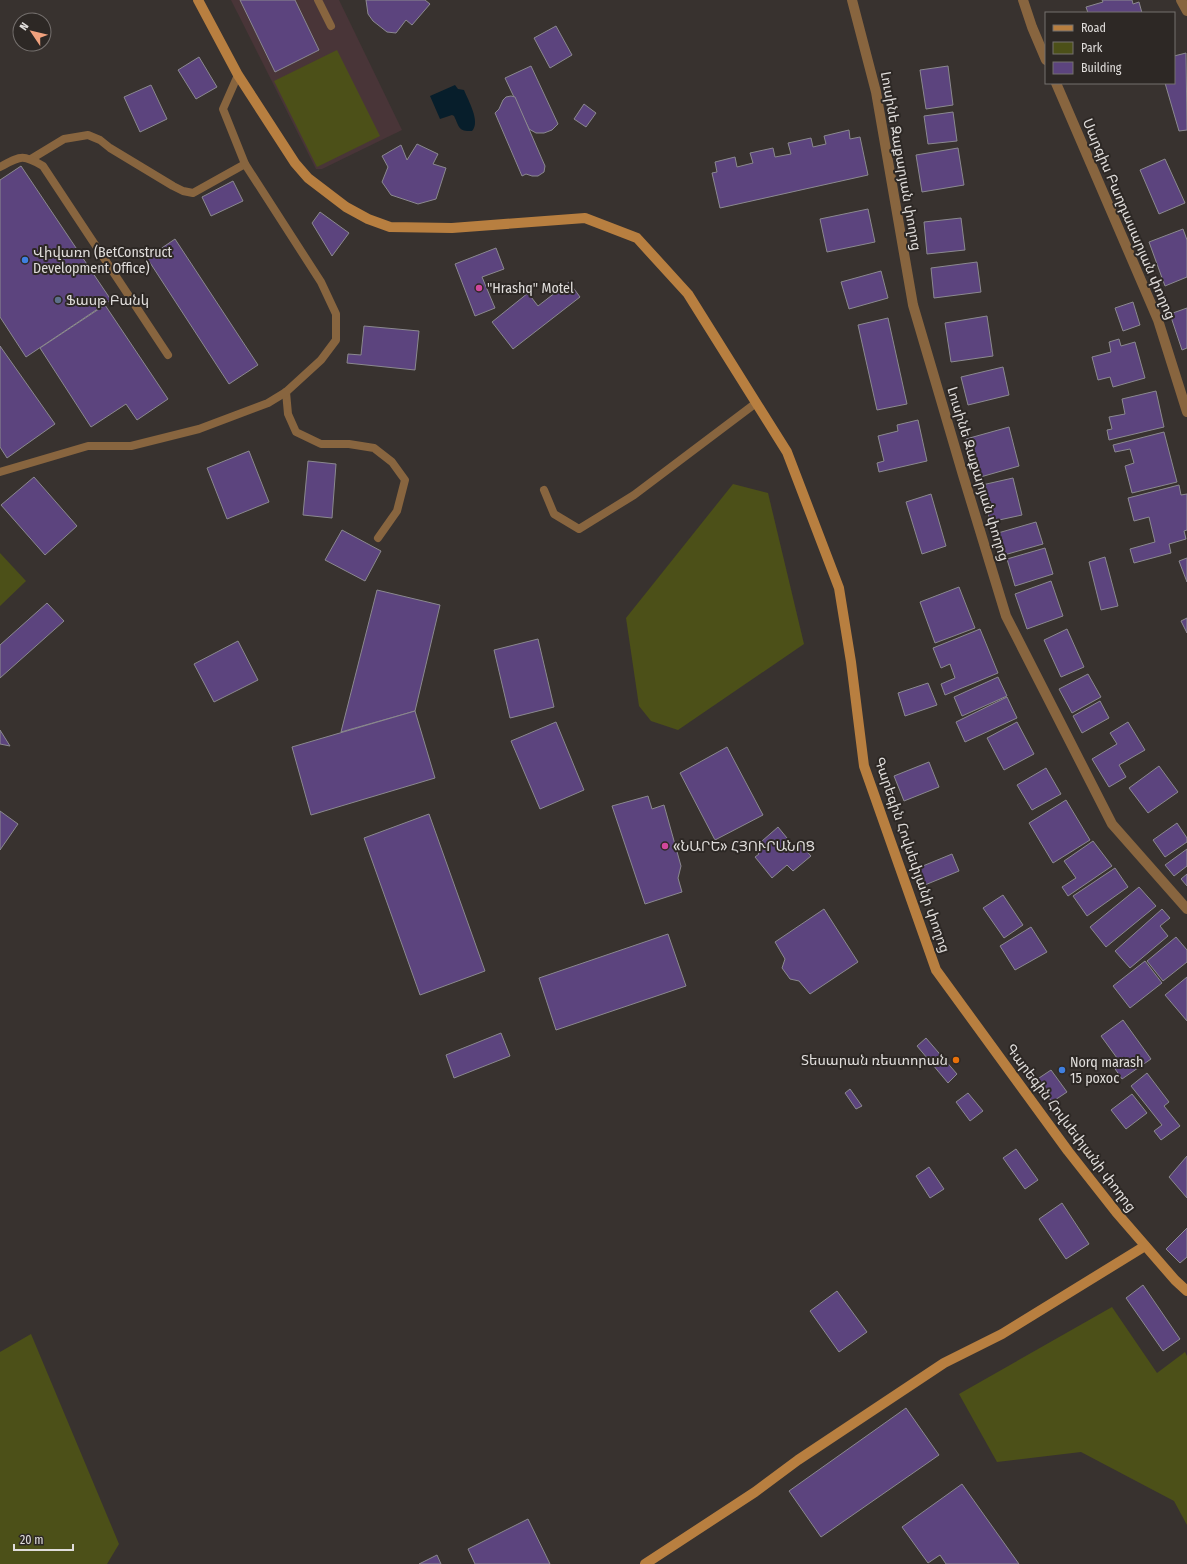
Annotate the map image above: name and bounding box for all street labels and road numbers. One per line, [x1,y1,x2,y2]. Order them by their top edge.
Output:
street label: Լուսինե Զաքարյան փողոց [877,70,925,252]
street label: Սարգիս Բաղդասարյան փողոց [1079,116,1179,322]
street label: Լուսինե Զաքարյան փողոց [943,385,1013,563]
street label: Գարեգին Հովսեփյանի փողոց [870,755,954,955]
street label: Գարեգին Հովսեփյանի փողոց [1002,1041,1140,1215]

